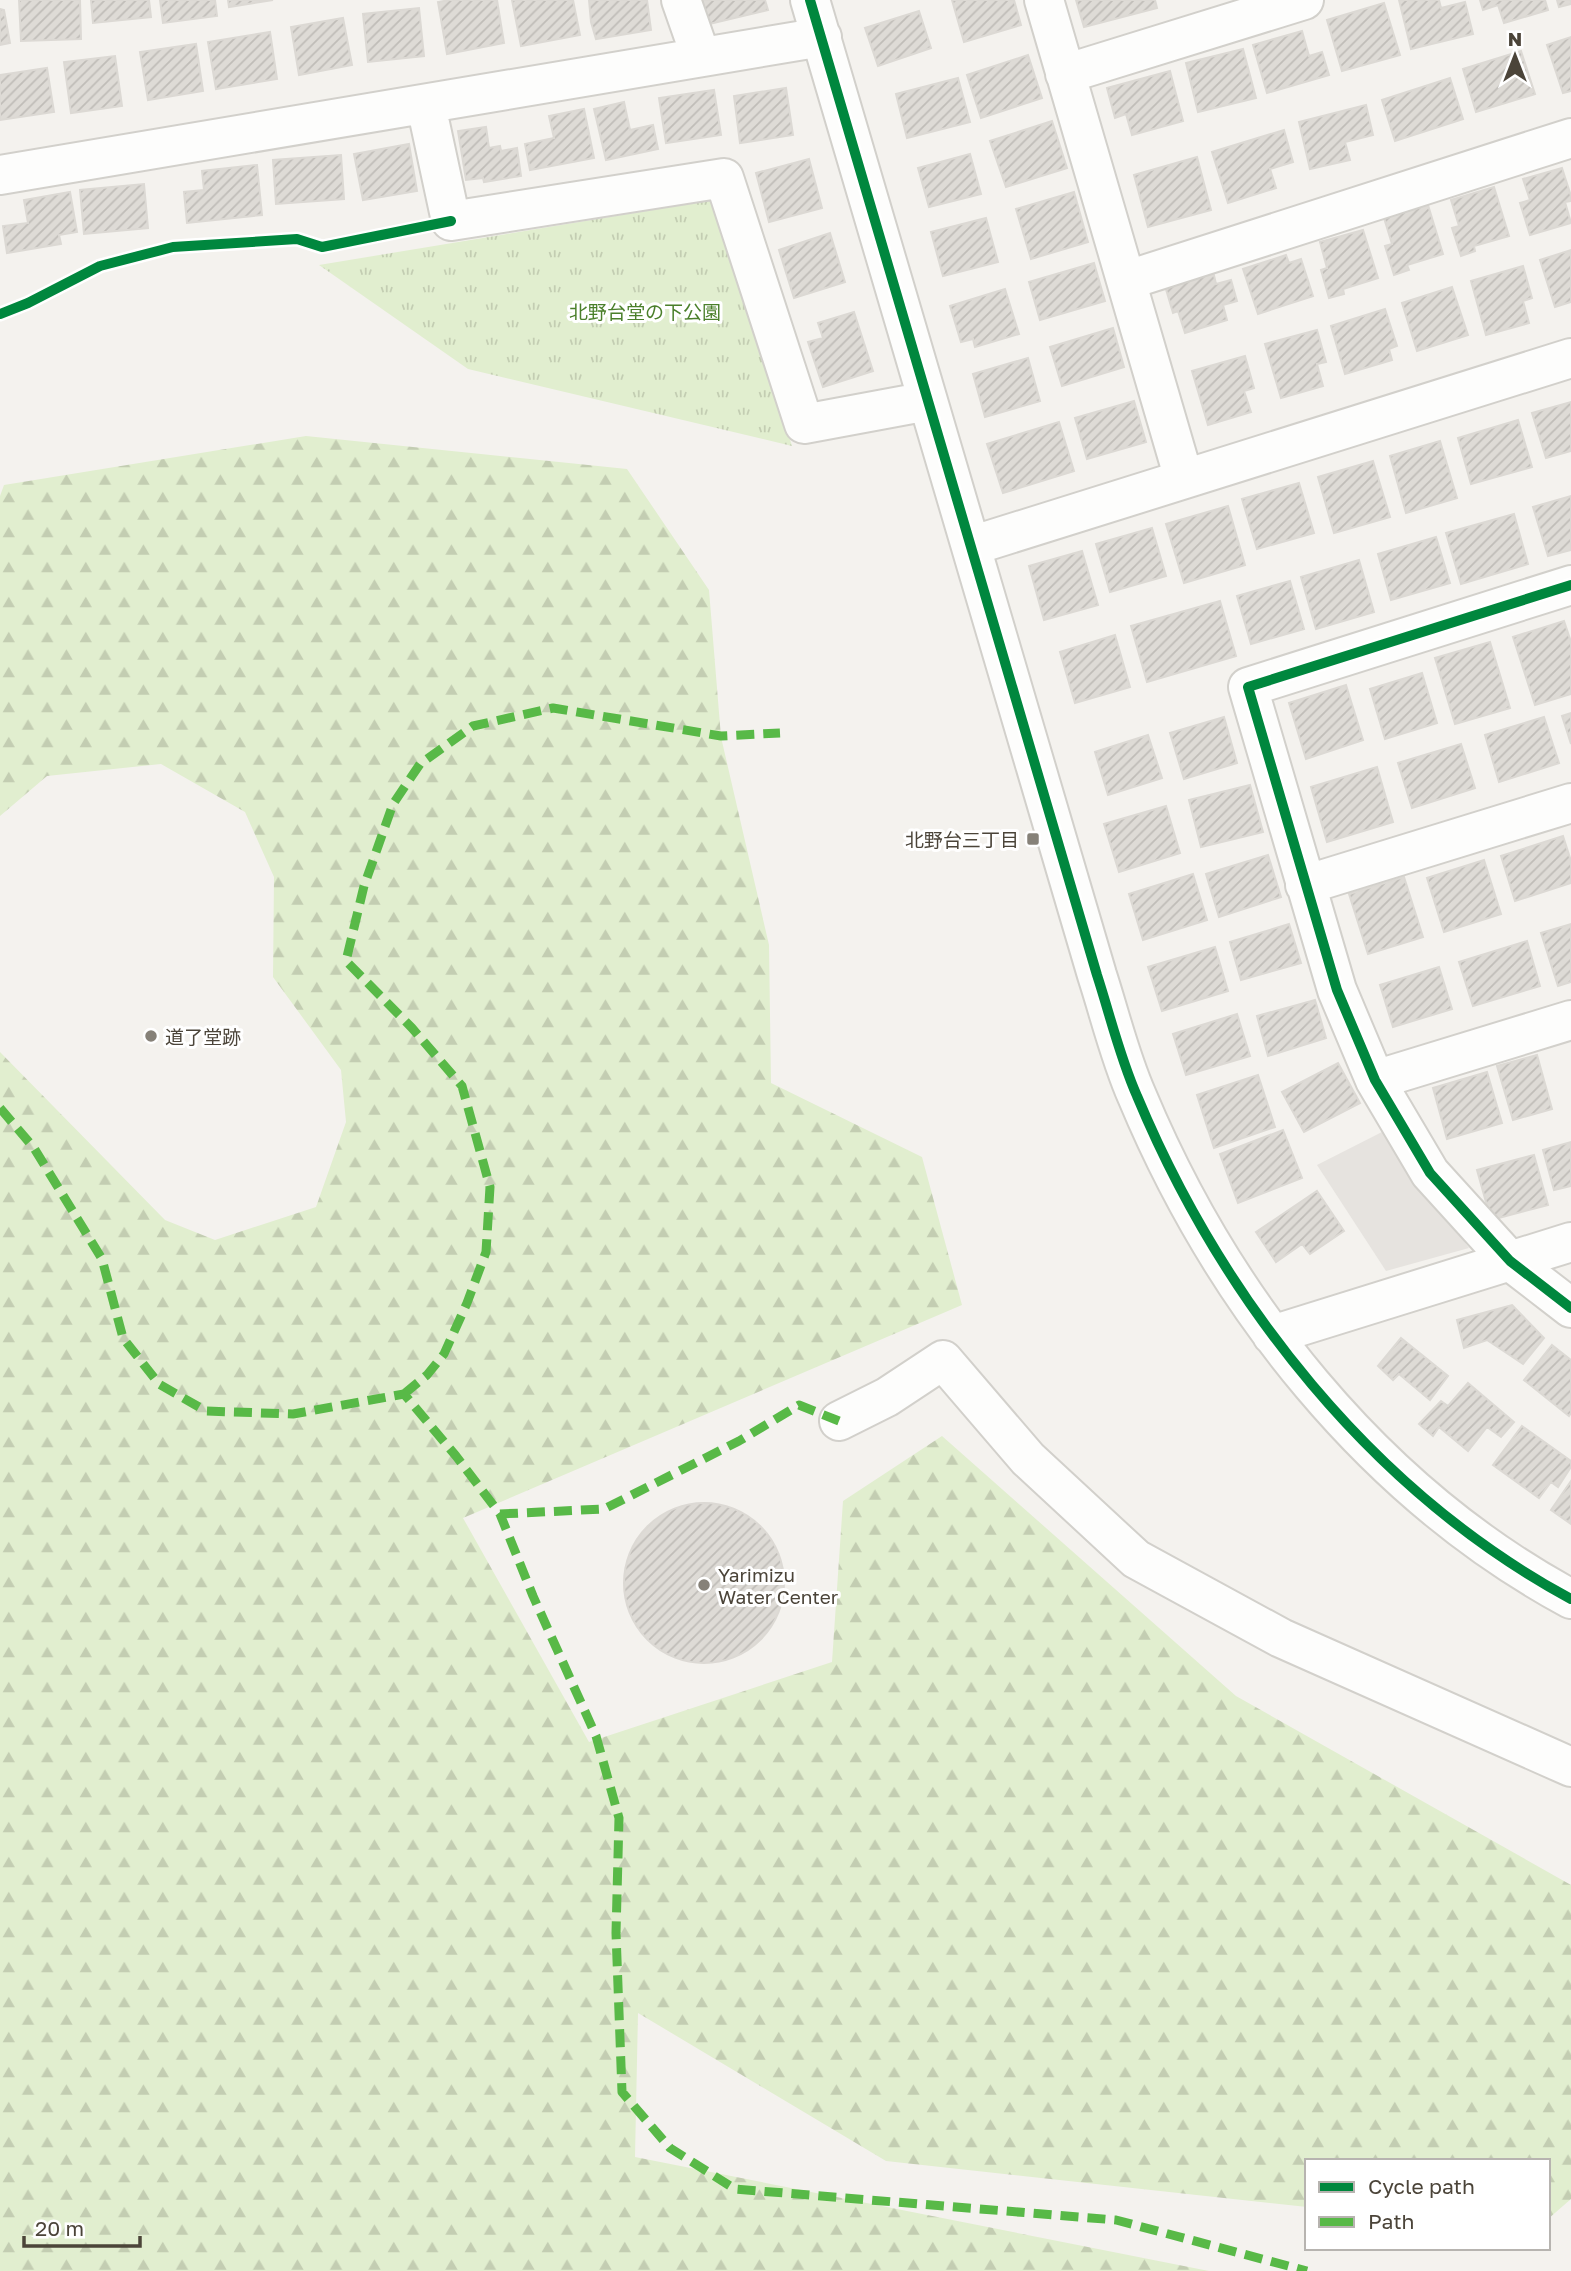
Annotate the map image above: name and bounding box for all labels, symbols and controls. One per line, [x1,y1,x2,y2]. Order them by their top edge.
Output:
north arrow [1480,21,1550,91]
text: N [1508,27,1522,50]
park label: 北野台堂の下公園 [569,300,721,323]
place label: 北野台三丁目 [905,828,1019,851]
marker: 北野台三丁目 [1025,831,1041,847]
place label: 道了堂跡 [165,1025,241,1048]
marker: 道了堂跡 [143,1028,159,1044]
place label: Yarimizu Water Center [718,1563,839,1608]
marker: Yarimizu Water Center [696,1577,712,1593]
legend [1305,2159,1550,2250]
text: Cycle path [1368,2173,1475,2199]
scale bar [24,2204,140,2248]
text: Path [1368,2208,1415,2234]
text: 20 m [35,2215,84,2241]

